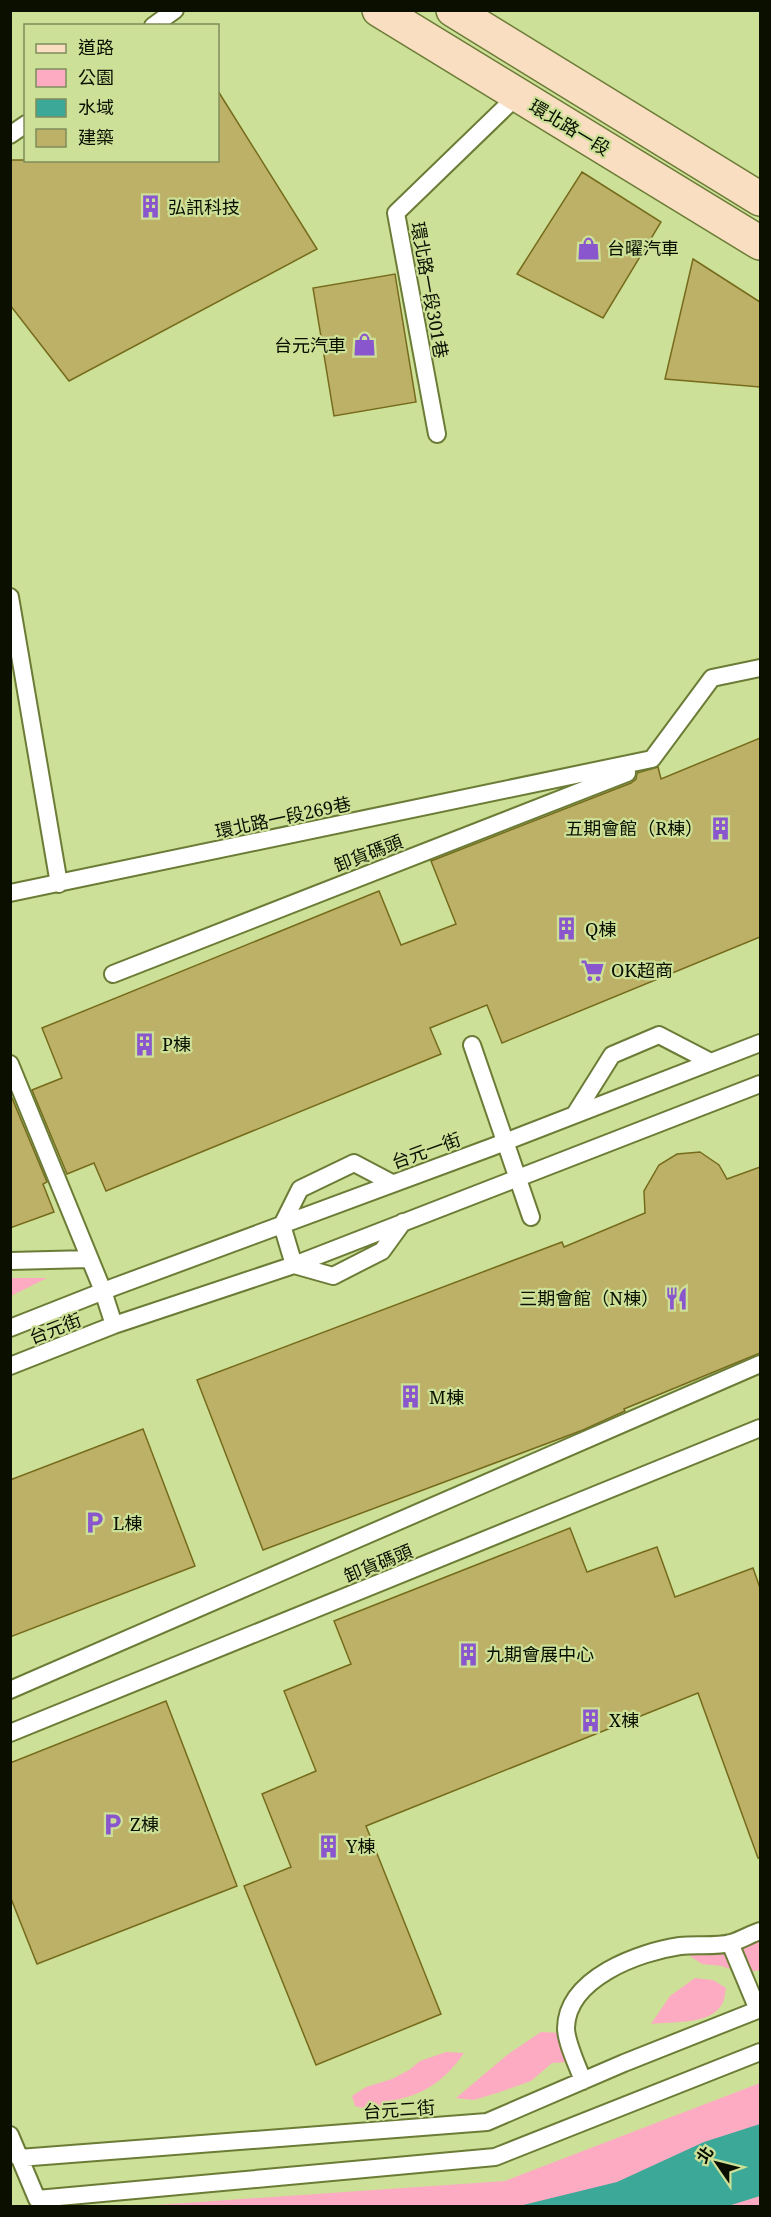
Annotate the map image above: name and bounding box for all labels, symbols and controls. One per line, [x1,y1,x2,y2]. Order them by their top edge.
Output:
legend [24,24,219,162]
text: 道路 [78,35,114,59]
text: 公園 [78,65,114,89]
street label: 環北路一段 [525,94,615,160]
text: 水域 [78,95,114,119]
text: 建築 [78,125,114,149]
building icon: 弘訊科技 [137,194,163,220]
place label: 弘訊科技 [168,195,240,219]
street label: 環北路一段301巷 [406,220,454,360]
shop icon: 台曜汽車 [576,235,602,261]
place label: 台曜汽車 [607,236,679,260]
shop icon: 台元汽車 [351,332,377,358]
place label: 台元汽車 [274,333,346,357]
street label: 環北路一段269巷 [213,791,353,843]
building icon: 五期會館（R棟） [708,815,734,841]
place label: 五期會館（R棟） [565,816,703,840]
street label: 卸貨碼頭 [330,829,406,877]
building icon: Q棟 [554,916,580,942]
place label: Q棟 [585,917,616,941]
supermarket icon: OK超商 [580,957,606,983]
place label: OK超商 [611,958,673,982]
building icon: P棟 [131,1031,157,1057]
place label: P棟 [162,1032,191,1056]
street label: 台元一街 [388,1126,464,1174]
restaurant icon: 三期會館（N棟） [664,1285,690,1311]
place label: 三期會館（N棟） [519,1286,659,1310]
street label: 台元街 [25,1307,85,1349]
building icon: M棟 [398,1384,424,1410]
place label: M棟 [429,1385,464,1409]
parking icon: L棟 [82,1510,108,1536]
place label: L棟 [113,1511,142,1535]
street label: 卸貨碼頭 [340,1538,416,1588]
building icon: 九期會展中心 [455,1641,481,1667]
place label: 九期會展中心 [486,1642,594,1666]
building icon: X棟 [578,1707,604,1733]
place label: X棟 [609,1708,639,1732]
parking icon: Z棟 [99,1811,125,1837]
place label: Z棟 [130,1812,159,1836]
building icon: Y棟 [315,1833,341,1859]
place label: Y棟 [345,1834,375,1858]
street label: 台元二街 [362,2095,436,2123]
north arrow [687,2133,747,2193]
text: 北 [691,2142,718,2167]

